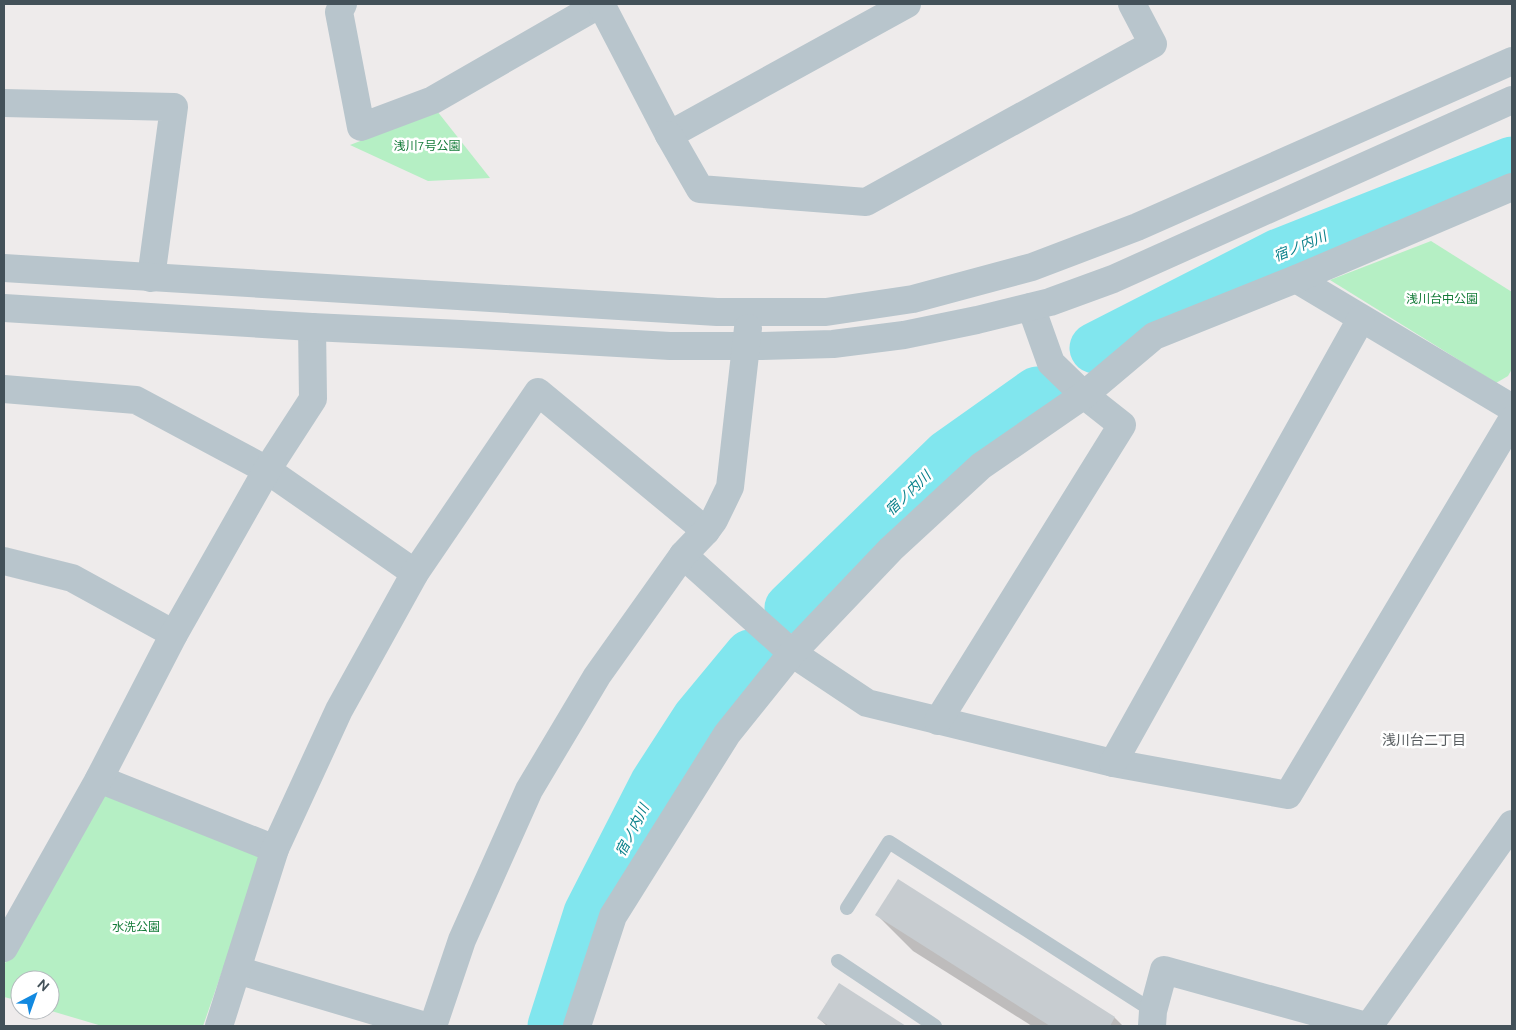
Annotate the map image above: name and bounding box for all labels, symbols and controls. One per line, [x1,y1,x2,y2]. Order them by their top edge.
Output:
park label: 浅川7号公園 [394,139,460,152]
water label: 宿ノ内川 [1271,227,1331,264]
park label: 浅川台中公園 [1406,292,1478,305]
water label: 宿ノ内川 [882,466,935,518]
district label: 浅川台二丁目 [1382,732,1466,748]
water label: 宿ノ内川 [612,800,653,859]
park label: 水洗公園 [112,920,160,933]
north arrow [10,970,60,1020]
text: N [34,976,53,995]

